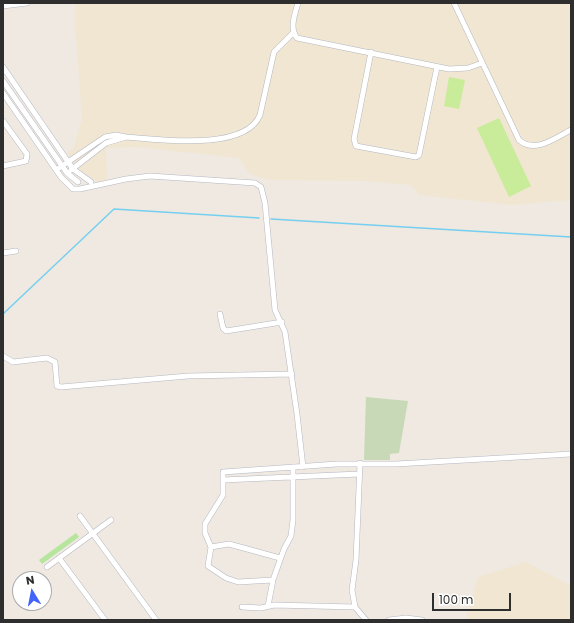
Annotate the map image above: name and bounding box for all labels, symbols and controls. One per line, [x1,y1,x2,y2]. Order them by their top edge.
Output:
north arrow [12,571,52,611]
text: N [25,572,36,589]
scale bar [434,585,513,611]
text: 100 m [439,591,473,608]

